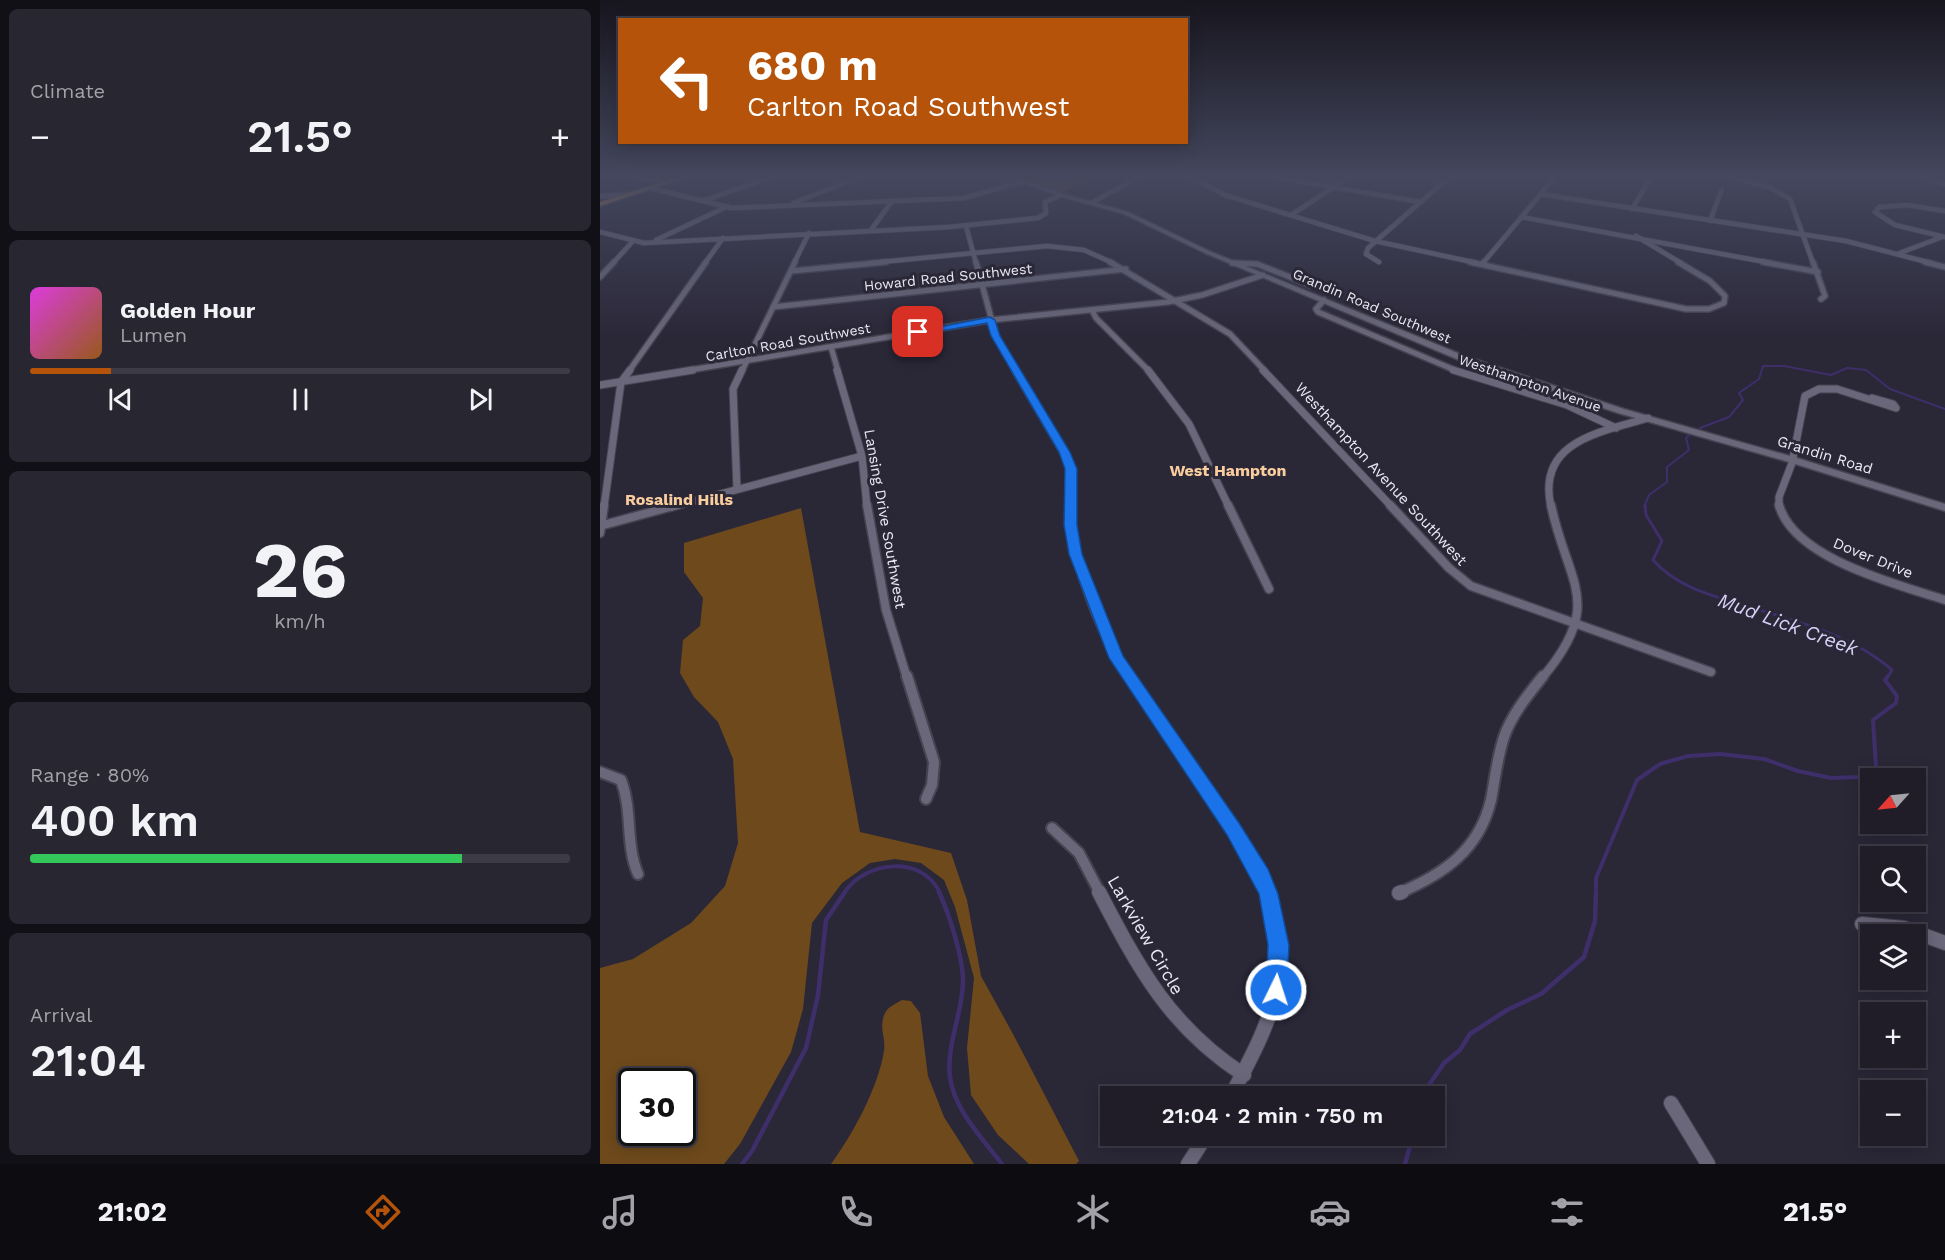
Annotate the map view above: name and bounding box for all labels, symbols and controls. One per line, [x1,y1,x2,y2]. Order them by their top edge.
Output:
text: 680 m [747,41,878,90]
icon: left [648,42,726,120]
text: Climate [30,79,105,103]
text: Carlton Road Southwest [747,91,1069,123]
text: 21.5° [247,110,353,163]
text: − [30,117,50,156]
text: + [550,117,570,156]
street label: Howard Road Southwest [863,260,1033,294]
street label: Grandin Road Southwest [1290,265,1454,347]
text: Golden Hour [120,298,255,323]
pin [892,306,943,357]
icon: arrive [901,315,934,348]
street label: Carlton Road Southwest [704,320,872,364]
text: Lumen [120,323,187,347]
street label: Westhampton Avenue [1457,351,1603,415]
street label: Westhampton Avenue Southwest [1291,379,1471,570]
icon: previous [104,383,137,416]
icon: pause [284,383,317,416]
icon: next [464,383,497,416]
street label: Lansing Drive Southwest [860,428,910,611]
street label: Grandin Road [1775,432,1875,478]
district label: West Hampton [1169,461,1287,480]
district label: Rosalind Hills [625,490,734,509]
text: 26 [253,524,347,616]
street label: Dover Drive [1830,534,1916,582]
water label: Mud Lick Creek [1715,588,1862,661]
text: km/h [274,609,326,633]
text: Range · 80% [30,763,149,787]
north arrow [1860,768,1926,834]
map controls [1860,768,1926,1146]
text: 400 km [30,794,199,847]
button: search [1860,846,1926,912]
street label: Larkview Circle [1103,872,1189,998]
button: layers [1860,924,1926,990]
position arrow [1244,958,1308,1022]
button: + [1860,1002,1926,1068]
text: Arrival [30,1003,92,1027]
text: 21:04 [30,1034,146,1087]
speed limit sign: 30 [618,1068,696,1146]
button: − [1860,1080,1926,1146]
text: 21:04 · 2 min · 750 m [1162,1103,1383,1128]
icon: directions [362,1191,404,1233]
icon: music [599,1191,641,1233]
icon: phone [835,1191,877,1233]
icon: climate [1072,1191,1114,1233]
icon: car [1309,1191,1351,1233]
icon: filters [1546,1191,1588,1233]
text: 21:02 [97,1196,167,1228]
text: 21.5° [1783,1196,1847,1228]

